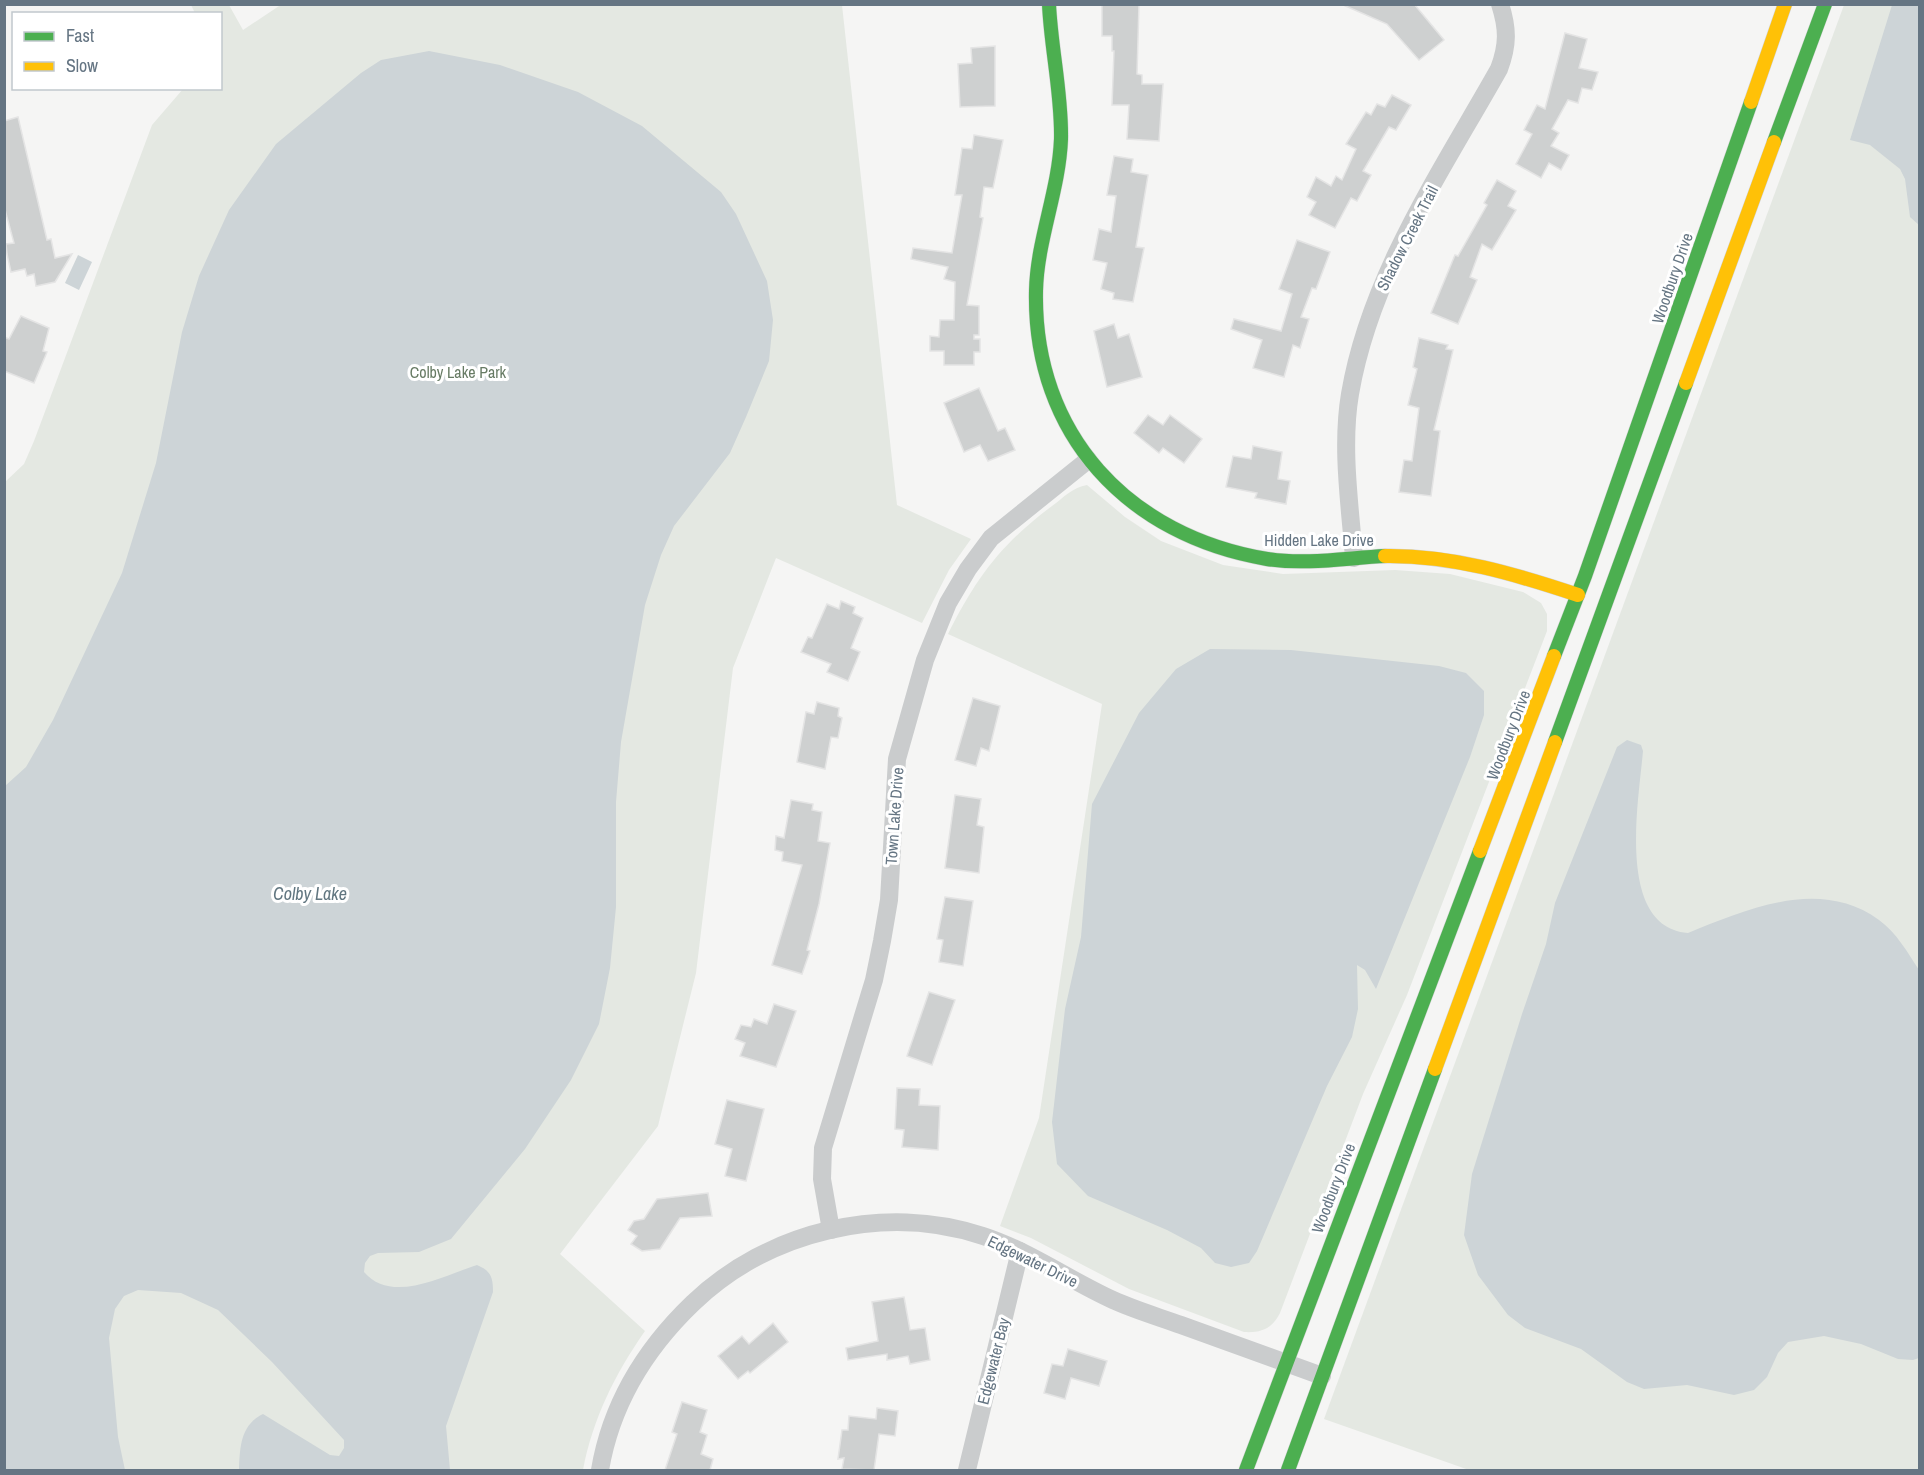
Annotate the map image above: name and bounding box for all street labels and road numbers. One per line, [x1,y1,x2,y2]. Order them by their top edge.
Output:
street label: Shadow Creek Trail [1371,182,1443,294]
street label: Woodbury Drive [1646,230,1698,326]
street label: Hidden Lake Drive [1264,529,1374,551]
street label: Woodbury Drive [1481,687,1535,783]
street label: Town Lake Drive [880,766,908,866]
street label: Woodbury Drive [1306,1140,1360,1236]
street label: Edgewater Drive [984,1230,1082,1292]
street label: Edgewater Bay [972,1315,1015,1407]

